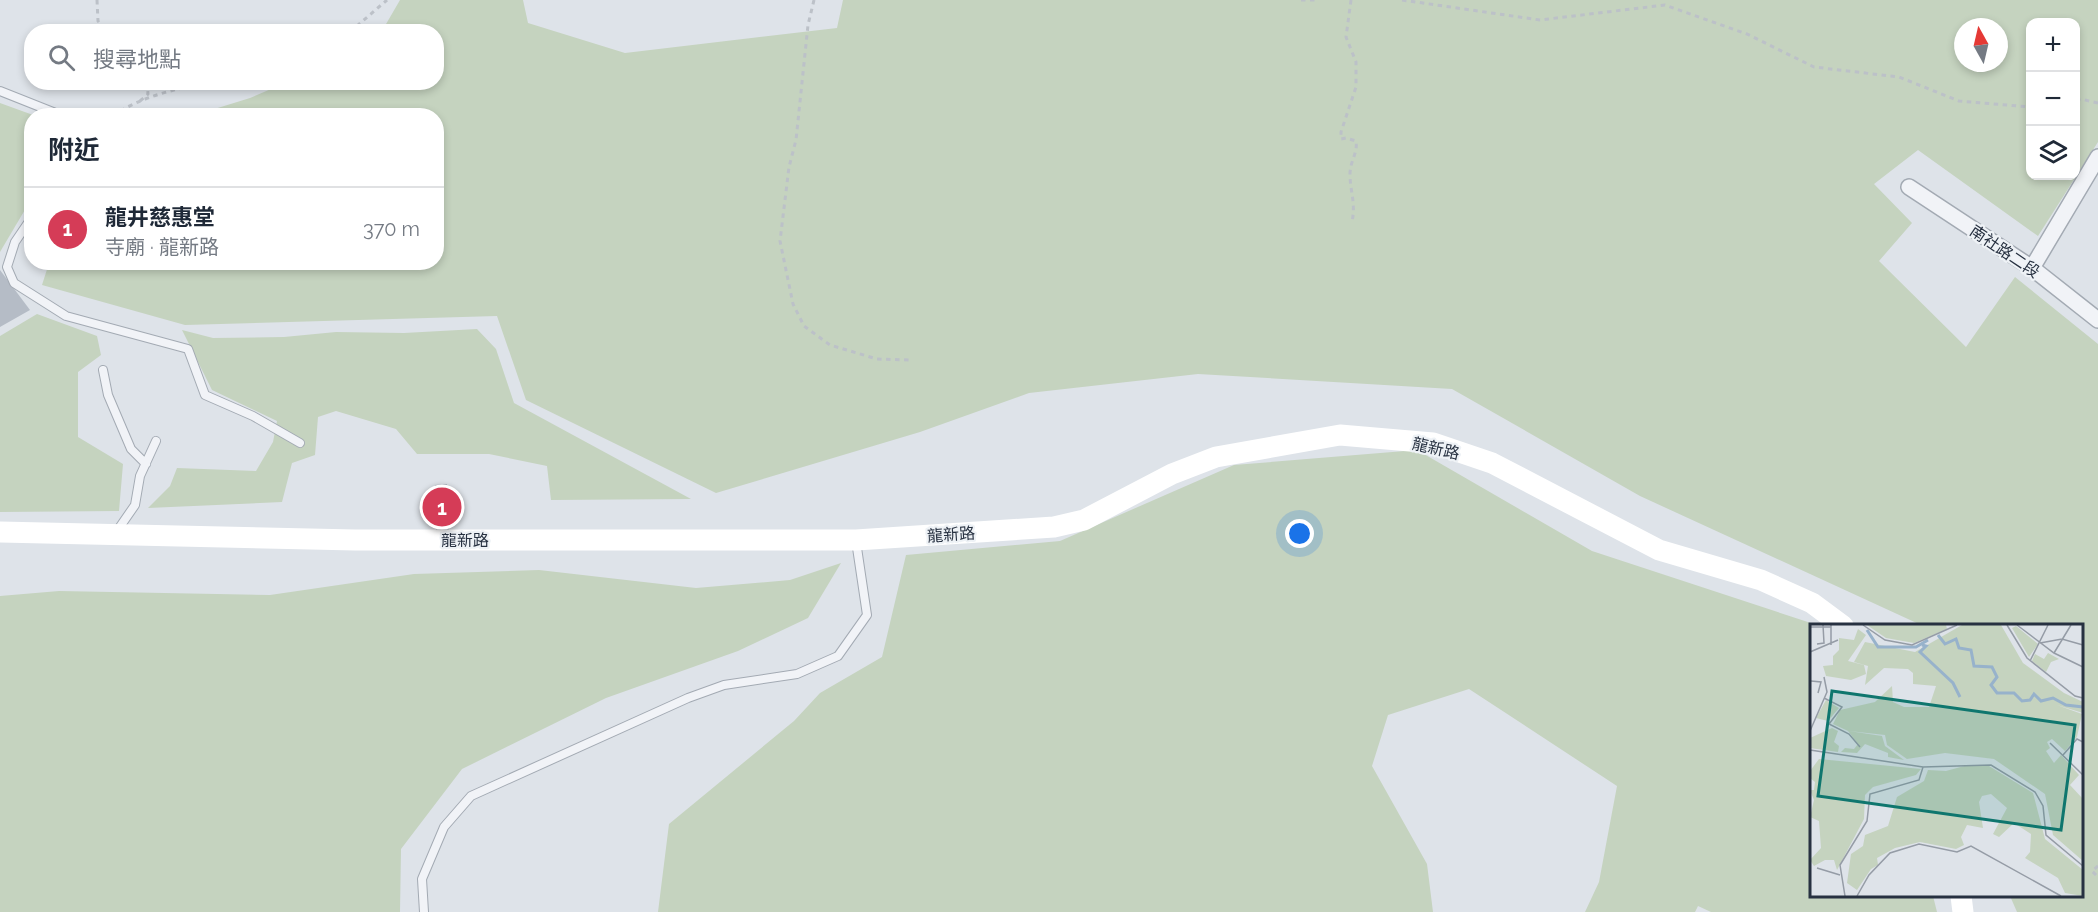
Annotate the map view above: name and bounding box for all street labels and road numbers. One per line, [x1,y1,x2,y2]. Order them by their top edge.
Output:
street label: 南社路二段 [1966,221,2043,282]
street label: 龍新路 [1410,434,1461,463]
street label: 龍新路 [926,523,976,546]
street label: 龍新路 [441,531,489,550]

